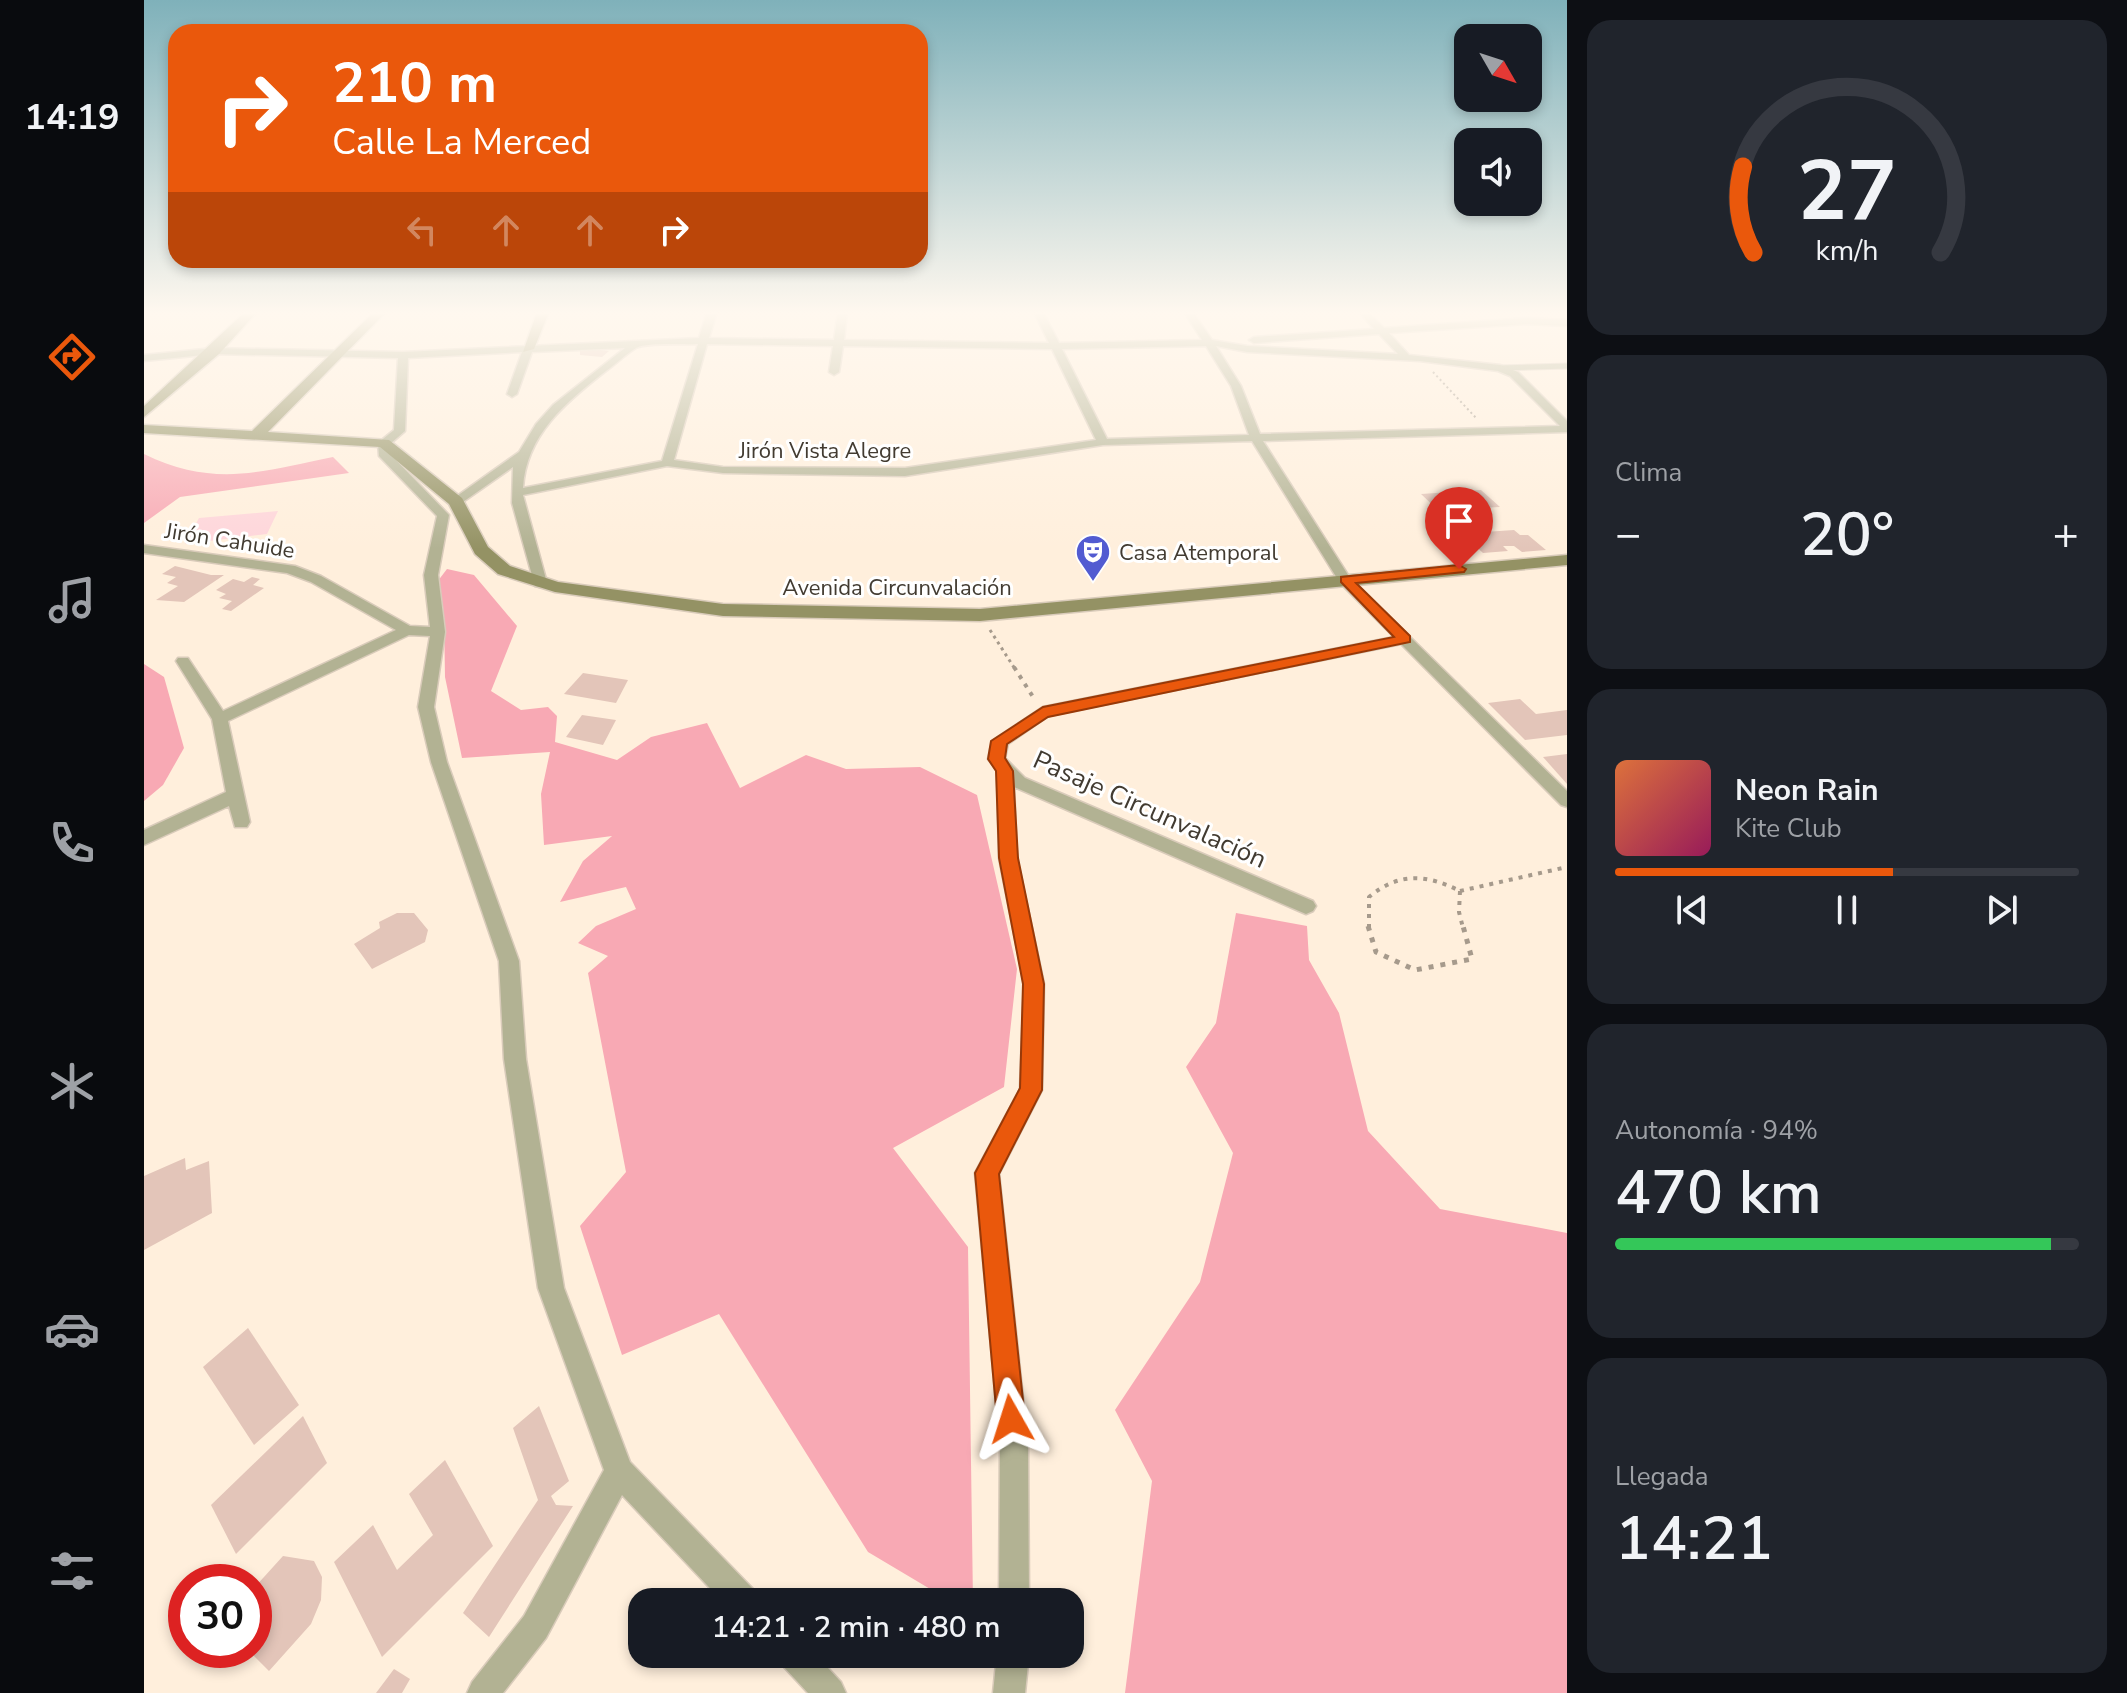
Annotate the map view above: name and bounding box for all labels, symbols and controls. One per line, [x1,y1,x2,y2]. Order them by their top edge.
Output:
north arrow [1454,24,1542,112]
map controls [1454,24,1542,216]
text: 210 m [332,45,497,122]
icon: right [200,56,304,160]
text: 14:19 [24,93,120,142]
text: Calle La Merced [332,118,591,167]
button: sound [1454,128,1542,216]
text: 27 [1797,135,1897,248]
icon: left [400,208,444,252]
icon: ahead [484,208,528,252]
icon: ahead [568,208,612,252]
icon: right [652,208,696,252]
text: km/h [1816,231,1878,270]
icon: directions [44,329,100,385]
street label: Jirón Vista Alegre [738,436,911,466]
text: Clima [1615,455,1682,490]
pin [1425,487,1493,569]
text: 20° [1800,494,1894,576]
icon: arrive [1437,499,1481,543]
text: − [1615,505,1641,565]
text: + [2053,505,2079,565]
street label: Jirón Cahuide [162,516,297,566]
theatre icon: Casa Atemporal [1074,533,1112,583]
place label: Casa Atemporal [1119,538,1278,568]
icon: music [44,572,100,628]
street label: Avenida Circunvalación [782,573,1012,603]
street label: Pasaje Circunvalación [1027,742,1272,877]
text: Neon Rain [1735,770,1879,811]
text: Kite Club [1735,811,1842,846]
icon: phone [44,815,100,871]
icon: previous [1670,888,1714,932]
icon: pause [1825,888,1869,932]
icon: next [1980,888,2024,932]
icon: climate [44,1058,100,1114]
text: Autonomía · 94% [1615,1113,1818,1148]
text: 470 km [1615,1152,1822,1234]
icon: car [44,1301,100,1357]
position arrow [969,1377,1053,1461]
text: Llegada [1615,1459,1708,1494]
text: 14:21 [1615,1498,1773,1580]
icon: filters [44,1543,100,1599]
speed limit sign: 30 [168,1564,272,1668]
text: 14:21 · 2 min · 480 m [711,1607,1001,1648]

